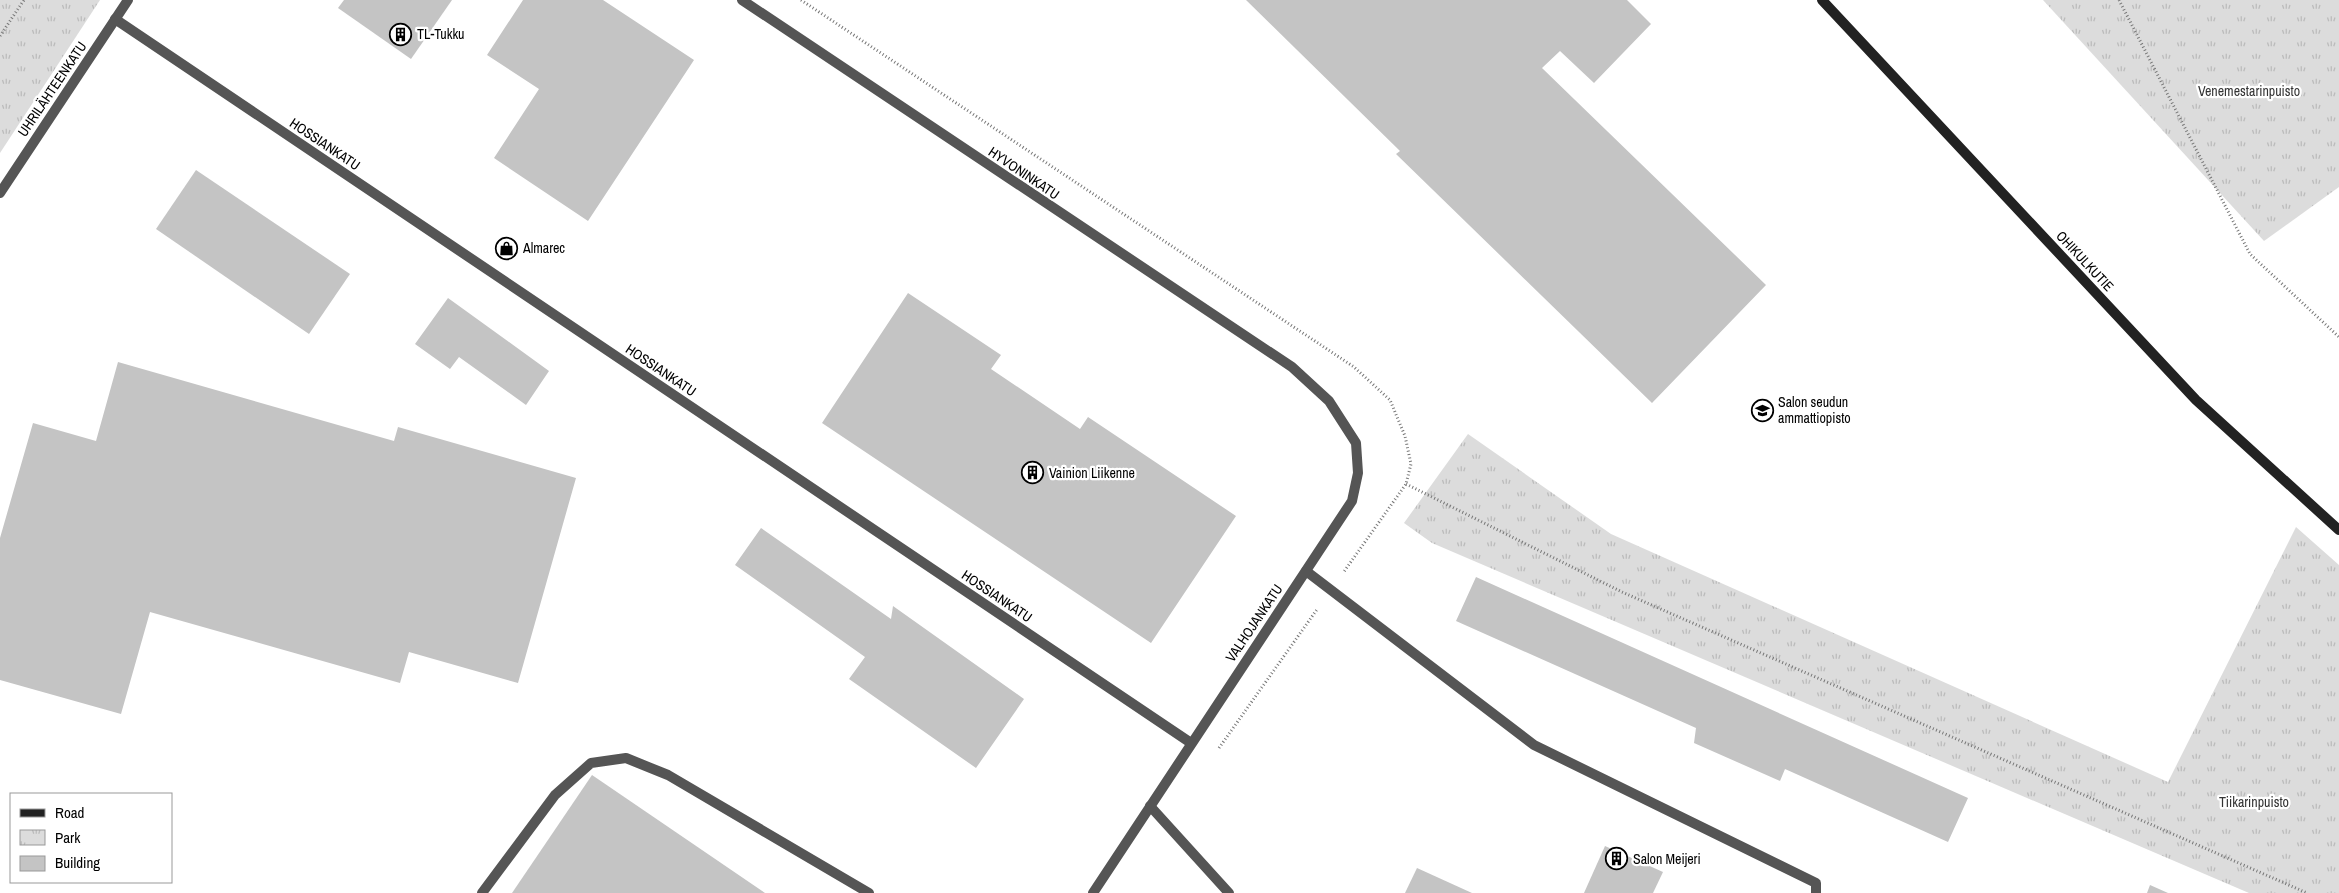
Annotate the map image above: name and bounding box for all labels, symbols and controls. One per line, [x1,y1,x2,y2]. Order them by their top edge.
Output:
building icon: TL-Tukku [389,22,413,46]
place label: TL-Tukku [417,25,465,43]
street label: UHRILÄHTEENKATU [14,38,90,140]
park label: Venemestarinpuisto [2198,82,2300,100]
street label: HOSSIANKATU [286,114,364,174]
street label: HYVONINKATU [985,143,1063,203]
street label: OHIKULKUTIE [2052,227,2118,295]
shop icon: Almarec [495,236,519,260]
place label: Almarec [522,239,565,257]
street label: HOSSIANKATU [622,340,700,400]
place label: Salon seudun ammattiopisto [1778,393,1851,427]
school or university icon: Salon seudun ammattiopisto [1750,398,1774,422]
building icon: Vainion Liikenne [1021,461,1045,485]
place label: Vainion Liikenne [1049,464,1135,482]
street label: HOSSIANKATU [958,566,1036,626]
street label: VALHOJANKATU [1222,581,1286,665]
legend [10,793,172,883]
park label: Tiikarinpuisto [2219,793,2289,811]
text: Road [55,802,84,823]
text: Park [55,827,81,848]
building icon: Salon Meijeri [1605,847,1629,871]
place label: Salon Meijeri [1633,850,1701,868]
text: Building [55,852,100,873]

